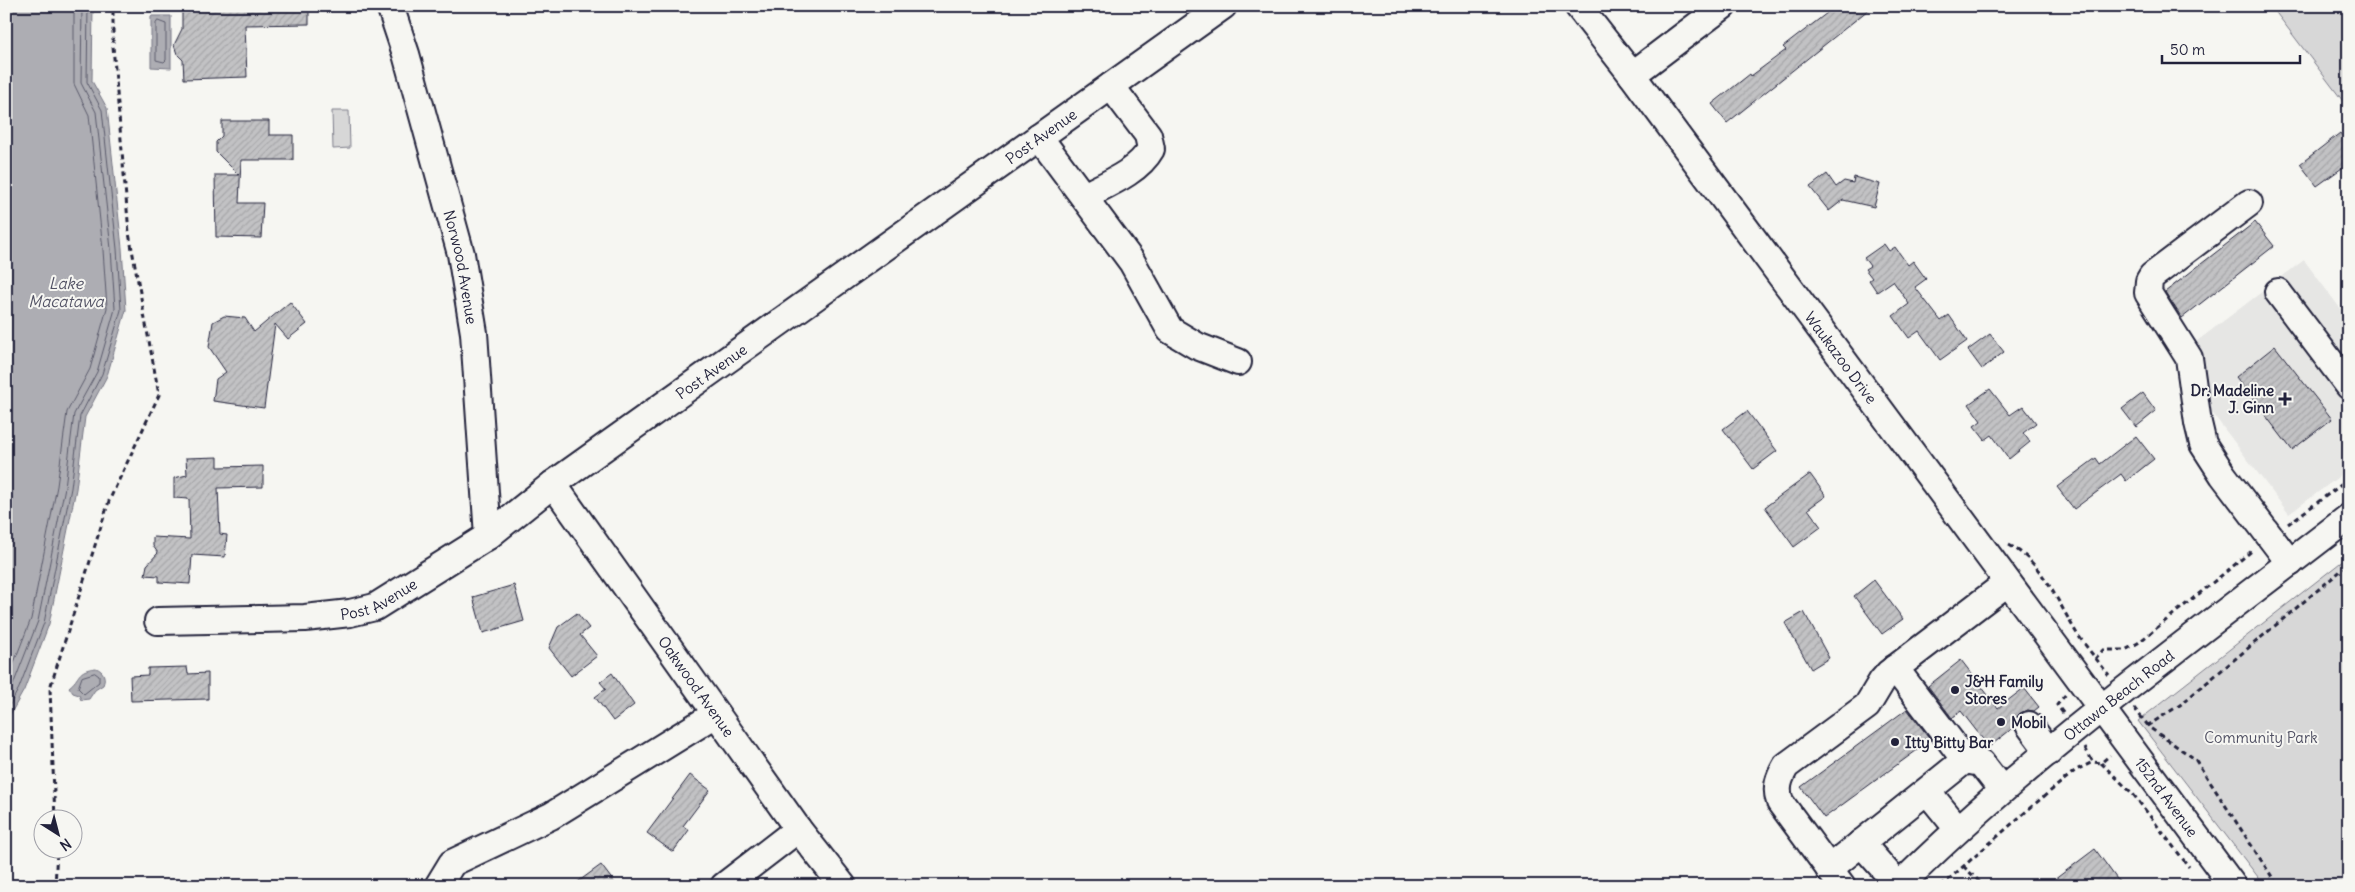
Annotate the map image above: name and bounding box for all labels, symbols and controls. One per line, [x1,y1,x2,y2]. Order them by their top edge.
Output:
scale bar [2162,32,2300,64]
text: 50 m [2170,40,2205,59]
street label: Post Avenue [1002,104,1080,168]
street label: Norwood Avenue [440,208,482,326]
water label: Lake Macatawa [28,273,105,311]
street label: Waukazoo Drive [1801,308,1881,407]
street label: Post Avenue [672,339,750,403]
place label: Dr. Madeline J. Ginn [2191,381,2274,417]
marker: Dr. Madeline J. Ginn [2278,392,2292,406]
street label: Post Avenue [339,574,420,624]
street label: Oakwood Avenue [654,632,739,740]
street label: Ottawa Beach Road [2059,645,2178,745]
place label: J&H Family Stores [1965,672,2043,708]
marker: J&H Family Stores [1949,684,1961,696]
place label: Mobil [2011,713,2046,732]
marker: Mobil [1995,716,2007,728]
park label: Community Park [2204,728,2318,747]
place label: Itty Bitty Bar [1905,733,1994,753]
marker: Itty Bitty Bar [1889,736,1901,748]
street label: 152nd Avenue [2131,753,2203,840]
north arrow [32,810,82,860]
text: N [56,834,75,855]

